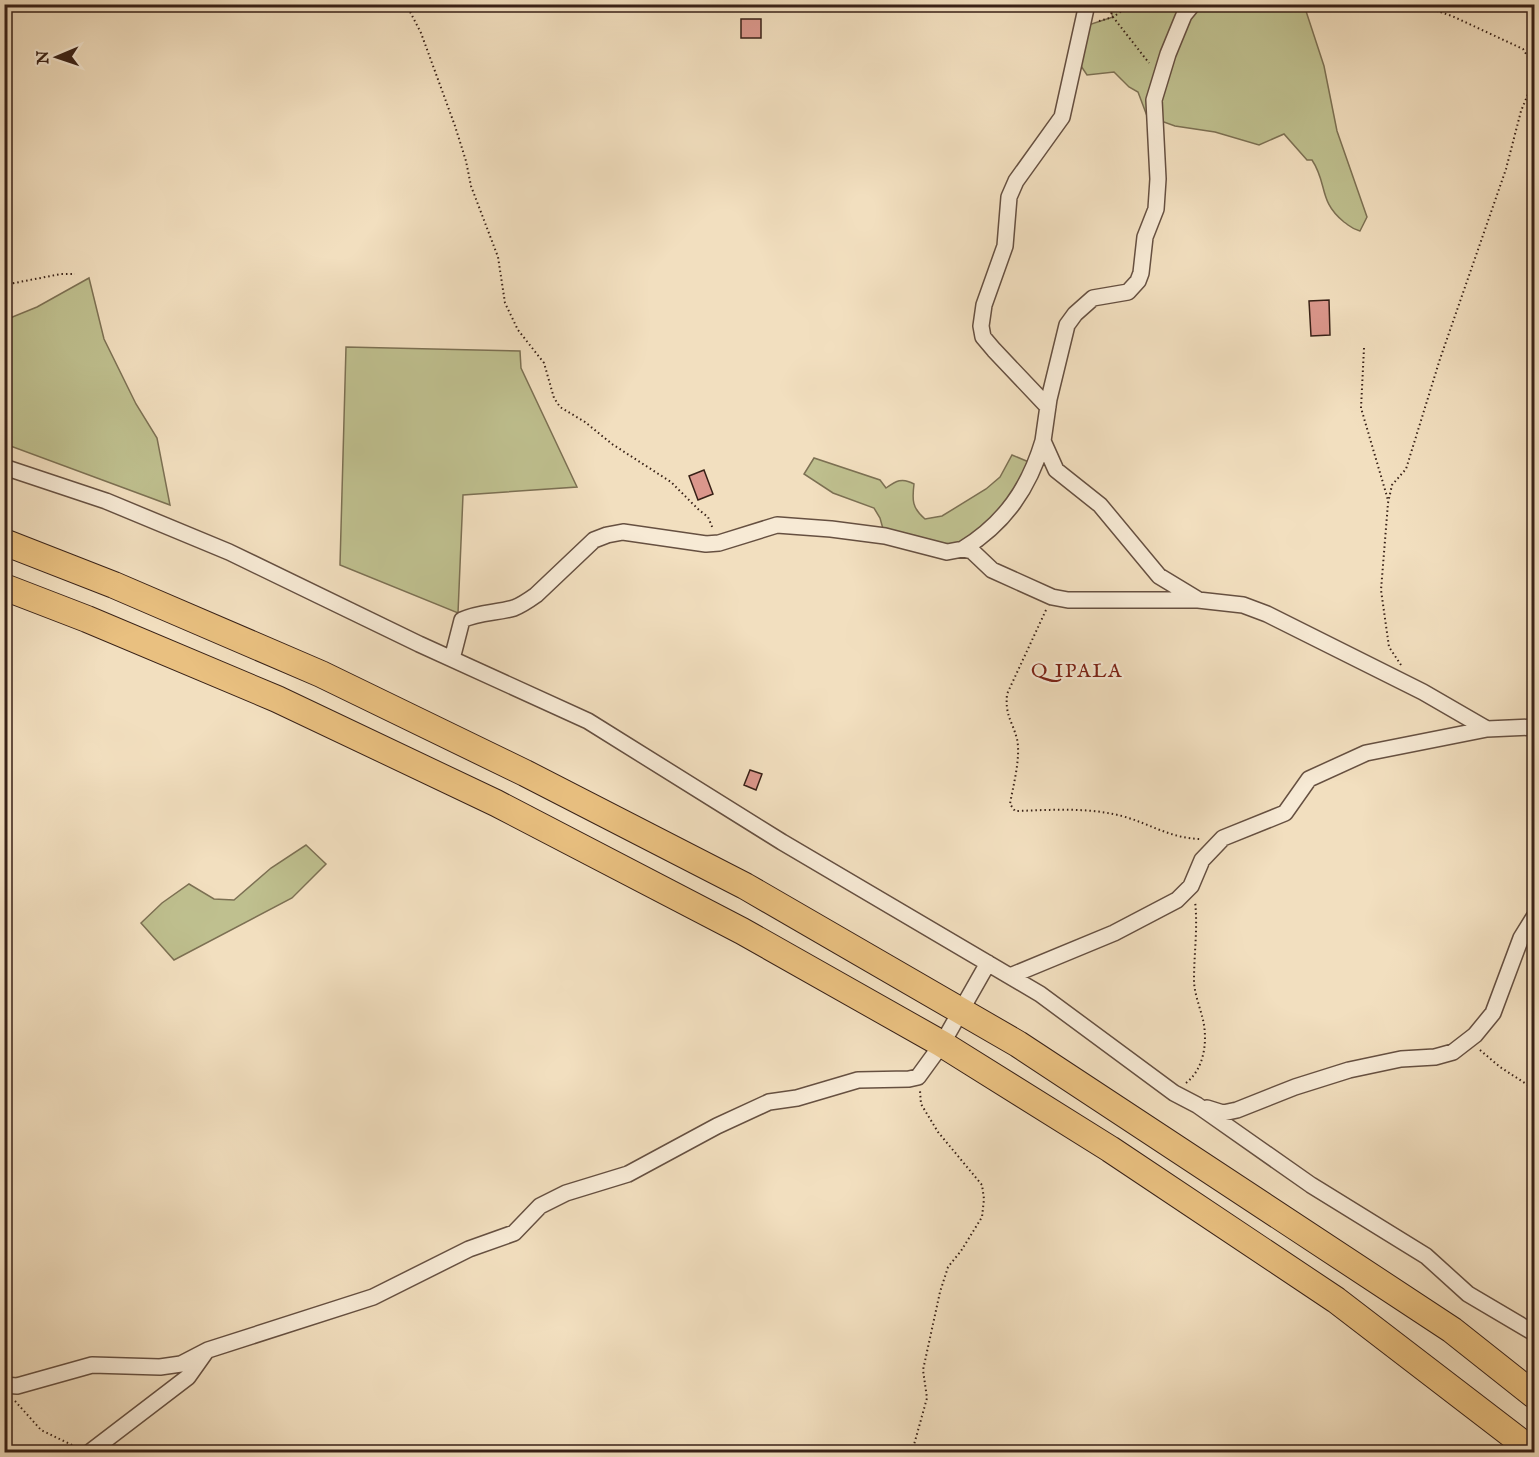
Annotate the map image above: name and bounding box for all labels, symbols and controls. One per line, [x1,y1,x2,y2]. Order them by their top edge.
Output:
north arrow [27,27,87,87]
text: N [34,50,54,66]
district label: Q IPALA [1031,659,1123,684]

